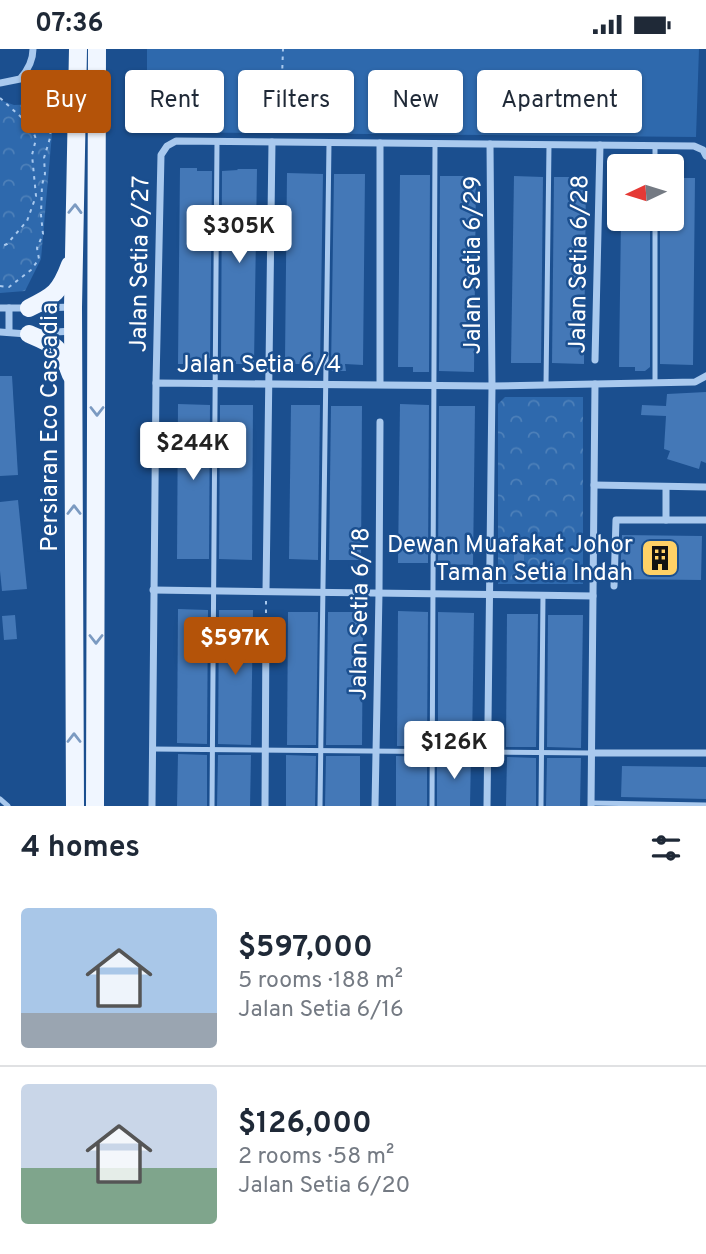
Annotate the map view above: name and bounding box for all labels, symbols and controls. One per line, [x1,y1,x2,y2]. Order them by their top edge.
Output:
text: 07:36 [35,8,103,41]
chip: Buy [21,70,111,133]
chip: Rent [125,70,224,133]
chip: Filters [238,70,354,133]
chip: New [368,70,463,133]
chip: Apartment [477,70,642,133]
north arrow [607,154,684,231]
map controls [607,154,684,231]
street label: Jalan Setia 6/28 [563,174,597,354]
street label: Jalan Setia 6/27 [124,175,158,353]
street label: Jalan Setia 6/29 [459,176,489,354]
one-way arrow [67,204,83,214]
pin: $305K [190,205,288,265]
text: $305K [203,213,275,242]
street label: Persiaran Eco Cascadia [36,302,66,552]
street label: Jalan Setia 6/4 [177,351,341,381]
one-way arrow [89,406,105,417]
pin: $244K [144,423,242,482]
text: $244K [156,430,230,459]
one-way arrow [66,505,82,515]
street label: Jalan Setia 6/18 [344,527,378,701]
place label: Dewan Muafakat Johor Taman Setia Indah [387,531,633,589]
building icon: Dewan Muafakat Johor Taman Setia Indah [639,537,681,579]
pin: $597K [186,617,284,677]
text: $597K [200,625,270,654]
one-way arrow [88,634,104,644]
pin: $126K [405,721,503,781]
text: $126K [420,729,488,758]
one-way arrow [66,732,82,743]
icon: filters [647,829,685,867]
text: 4 homes [21,830,140,867]
text: $597,000 [238,930,373,967]
icon: home [77,936,161,1020]
text: 5 rooms · 188 m² [238,967,403,996]
text: Jalan Setia 6/16 [238,996,404,1025]
text: $126,000 [238,1106,372,1143]
icon: home [77,1112,161,1196]
text: 2 rooms · 58 m² [238,1143,394,1172]
text: Jalan Setia 6/20 [238,1172,410,1201]

